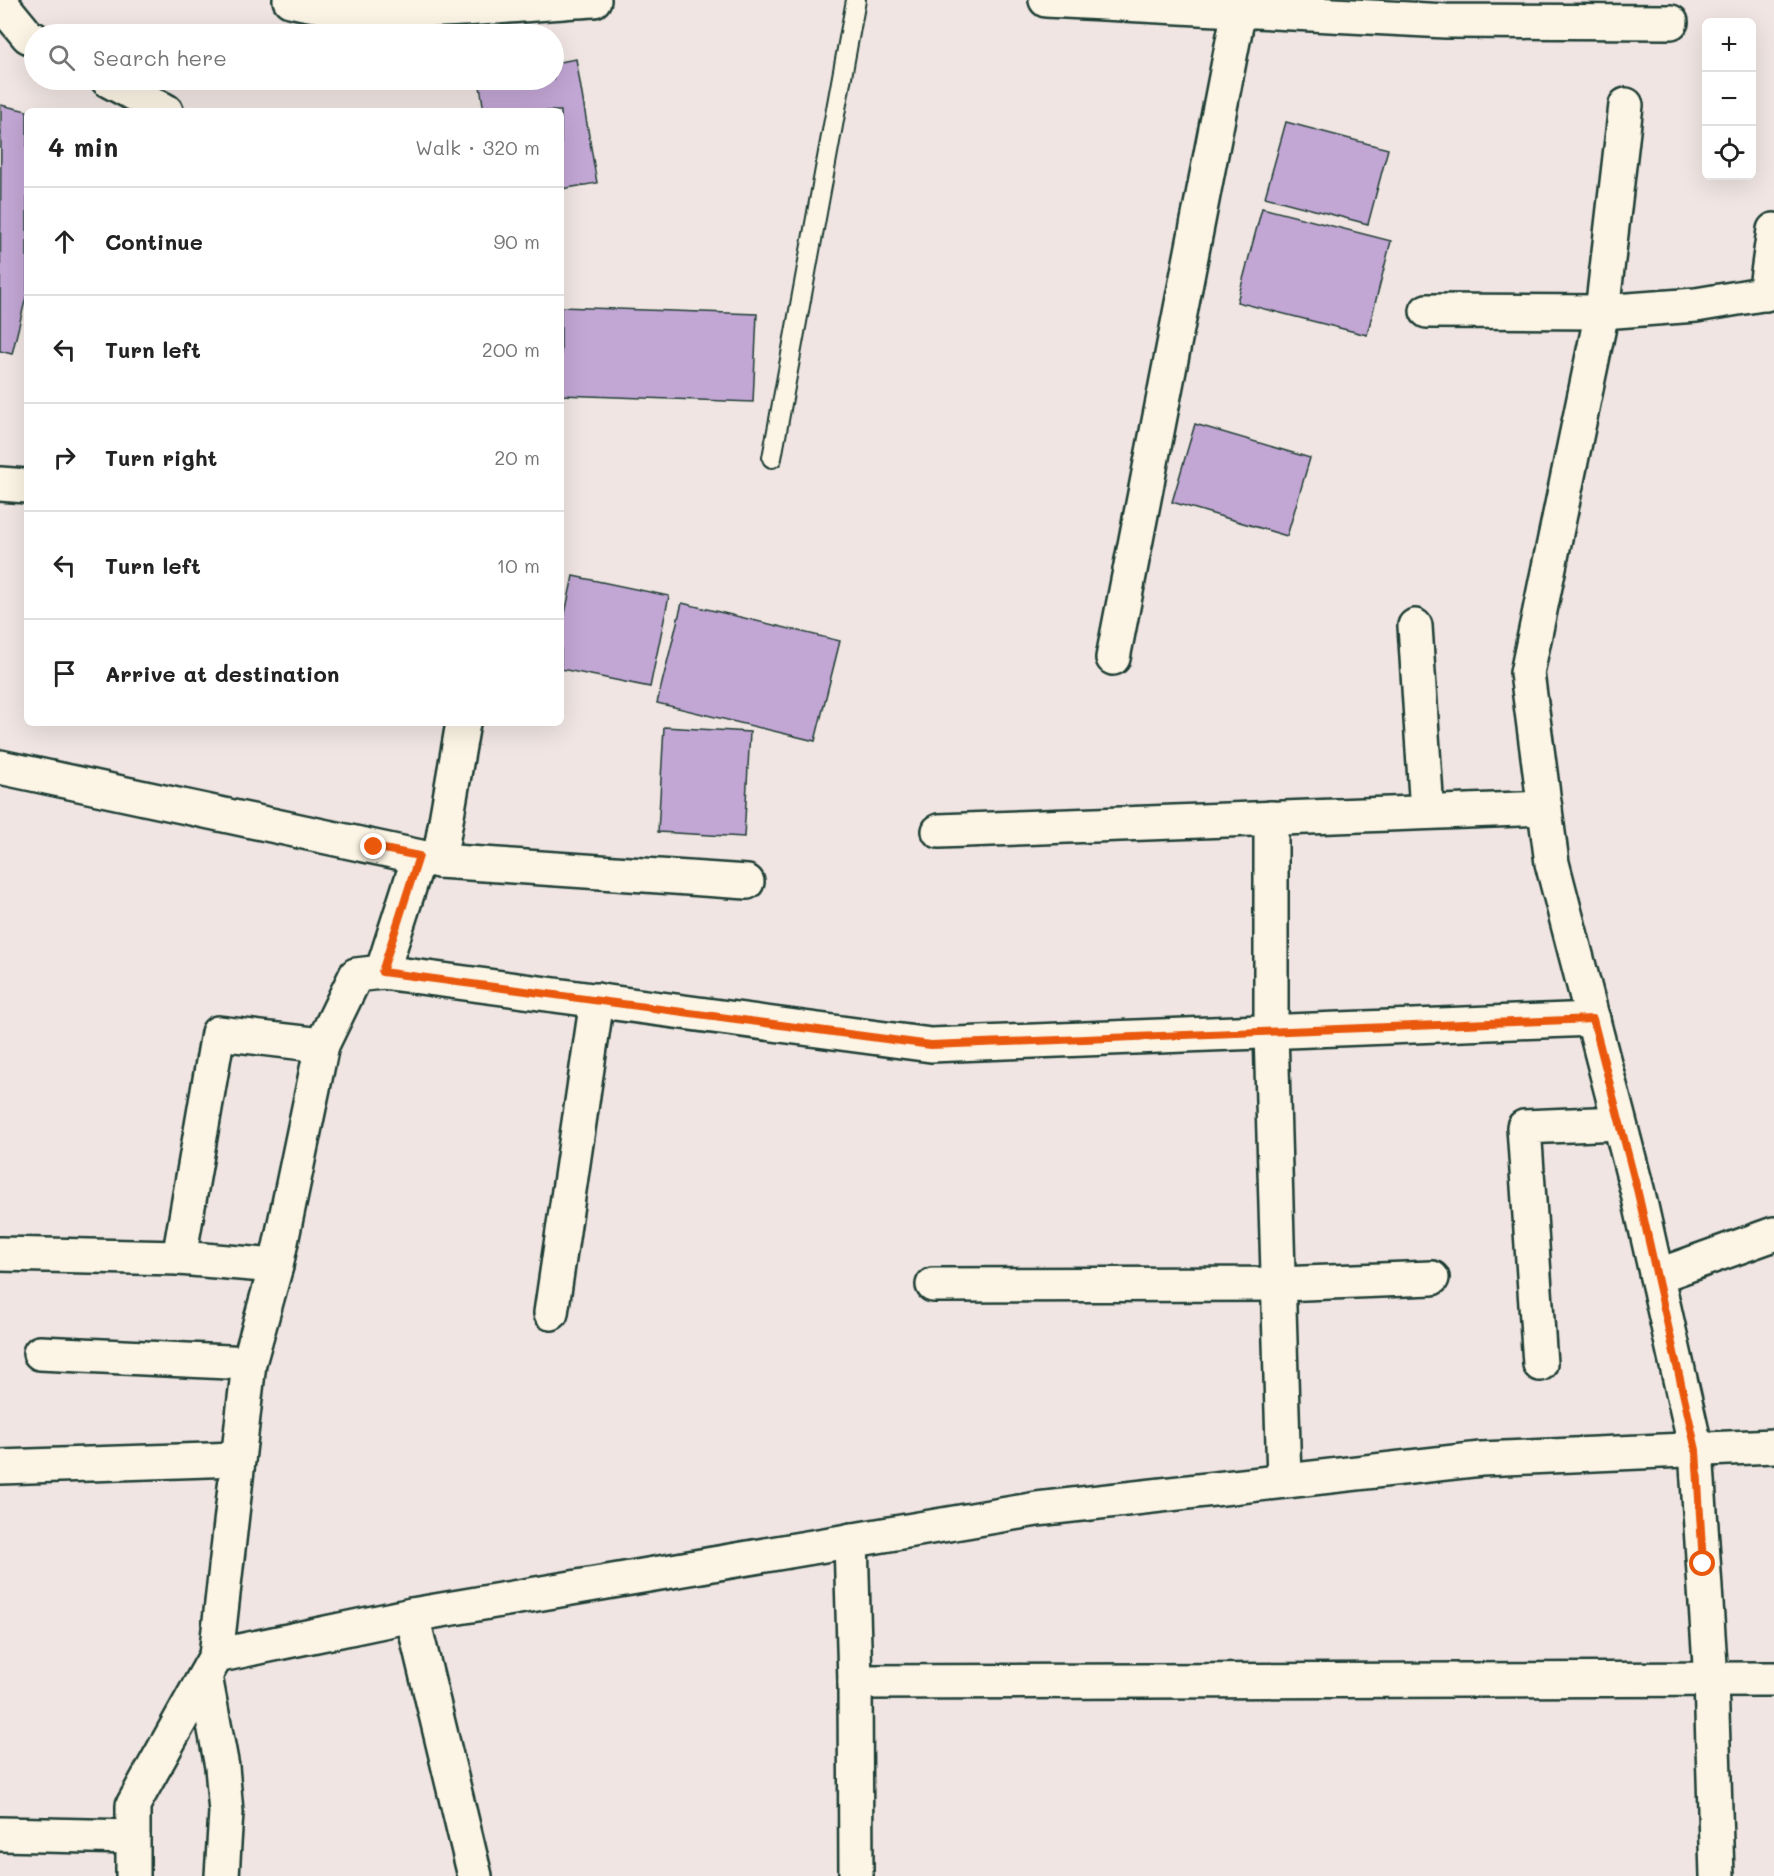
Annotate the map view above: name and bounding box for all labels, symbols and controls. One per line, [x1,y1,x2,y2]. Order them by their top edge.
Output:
map controls [1702,18,1756,180]
button: + [1702,18,1756,72]
search box [24,24,564,90]
icon: search [45,41,78,74]
text: Search here [93,43,227,72]
button: − [1702,72,1756,126]
button: locate [1702,126,1756,180]
text: 4 min [48,130,118,164]
text: Walk · 320 m [415,134,540,160]
icon: ahead [48,225,81,258]
text: Continue [105,227,203,256]
text: 90 m [494,228,540,254]
icon: left [48,333,81,366]
text: Turn left [105,335,201,364]
text: 200 m [482,336,540,362]
icon: right [48,441,81,474]
text: Turn right [105,443,217,472]
text: 20 m [494,444,540,470]
icon: left [48,549,81,582]
text: Turn left [105,551,201,580]
text: 10 m [496,552,540,578]
icon: arrive [48,657,81,690]
text: Arrive at destination [105,659,340,688]
route end [360,833,386,859]
route start [1689,1550,1715,1576]

